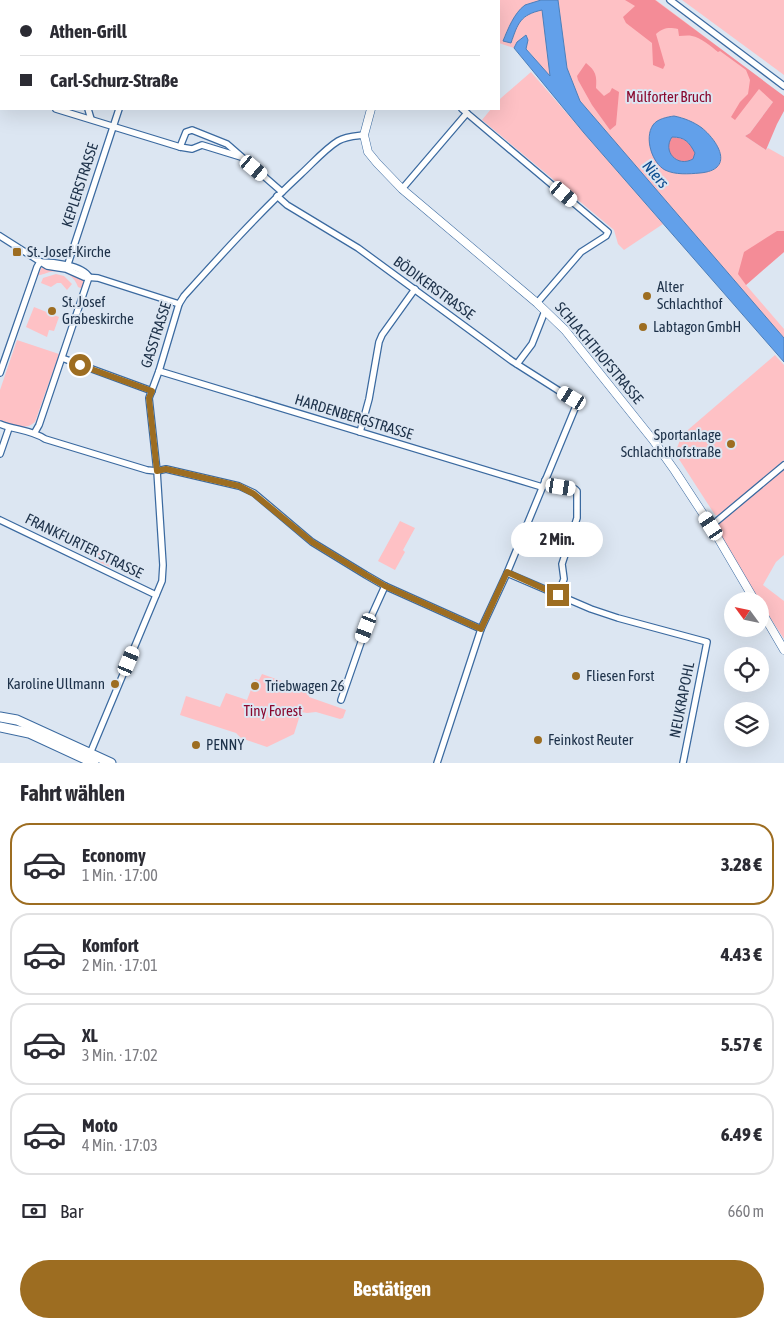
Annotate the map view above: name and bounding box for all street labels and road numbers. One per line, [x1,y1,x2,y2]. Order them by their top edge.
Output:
street label: KEPLERSTRASSE [58,140,101,229]
street label: BÖDIKERSTRASSE [390,252,479,323]
street label: SCHLACHTHOFSTRASSE [552,298,647,407]
street label: GASSTRASSE [137,299,174,370]
street label: HARDENBERGSTRASSE [293,390,416,443]
street label: FRANKFURTER STRASSE [23,510,146,582]
street label: NEUKRAPOHL [666,660,697,739]

